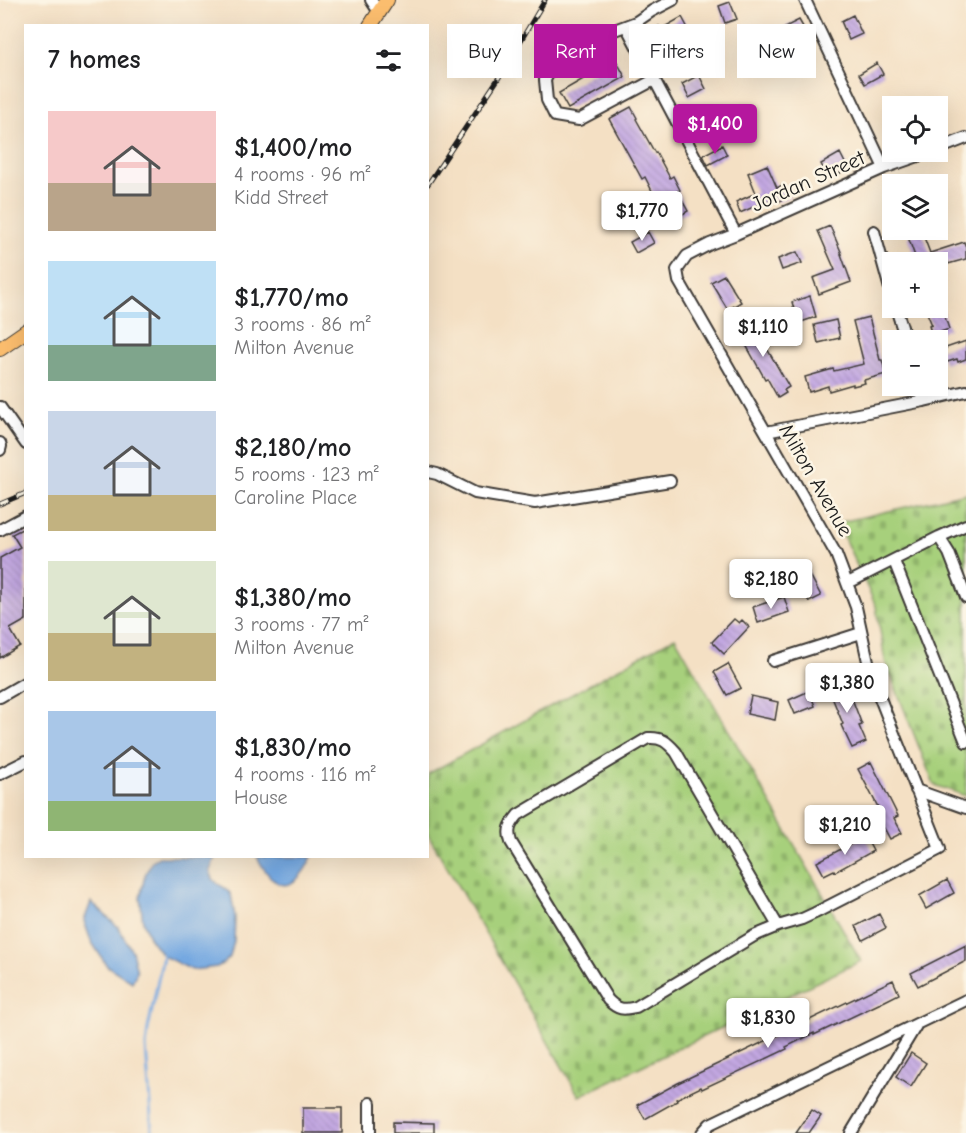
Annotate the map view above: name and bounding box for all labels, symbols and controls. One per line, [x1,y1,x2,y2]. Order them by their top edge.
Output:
chip: Buy [447,24,522,78]
chip: Rent [534,24,617,78]
chip: Filters [629,24,725,78]
chip: New [737,24,816,78]
icon: filters [372,44,405,77]
text: 7 homes [48,45,141,75]
map controls [882,96,948,396]
button: locate [882,96,948,162]
pin: $1,400 [666,104,764,155]
text: $1,400 [687,112,743,135]
text: $1,400/mo [234,133,352,163]
icon: home [96,135,168,207]
street label: Jordan Street [748,145,869,217]
text: 4 rooms · 96 m² [234,163,371,186]
button: layers [882,174,948,240]
text: Kidd Street [234,186,328,209]
pin: $1,770 [593,191,691,242]
text: $1,770 [615,199,669,222]
button: + [882,252,948,318]
text: $1,770/mo [234,283,349,313]
icon: home [96,285,168,357]
pin: $1,110 [714,307,812,358]
text: 3 rooms · 86 m² [234,313,371,336]
text: $1,110 [738,315,788,338]
button: − [882,330,948,396]
text: Milton Avenue [234,336,354,359]
street label: Milton Avenue [774,419,858,541]
text: $2,180/mo [234,433,352,463]
icon: home [96,435,168,507]
text: 5 rooms · 123 m² [234,463,379,486]
text: Caroline Place [234,486,357,509]
pin: $2,180 [722,559,820,610]
text: $2,180 [743,567,799,590]
text: $1,380/mo [234,583,351,613]
icon: home [96,585,168,657]
text: 3 rooms · 77 m² [234,613,368,636]
text: Milton Avenue [234,636,354,659]
pin: $1,380 [798,663,896,714]
text: $1,380 [819,671,875,694]
text: $1,830/mo [234,733,351,763]
icon: home [96,735,168,807]
text: 4 rooms · 116 m² [234,763,376,786]
text: House [234,786,288,809]
pin: $1,210 [796,805,894,856]
text: $1,210 [819,813,871,836]
pin: $1,830 [719,998,817,1049]
text: $1,830 [740,1006,796,1029]

